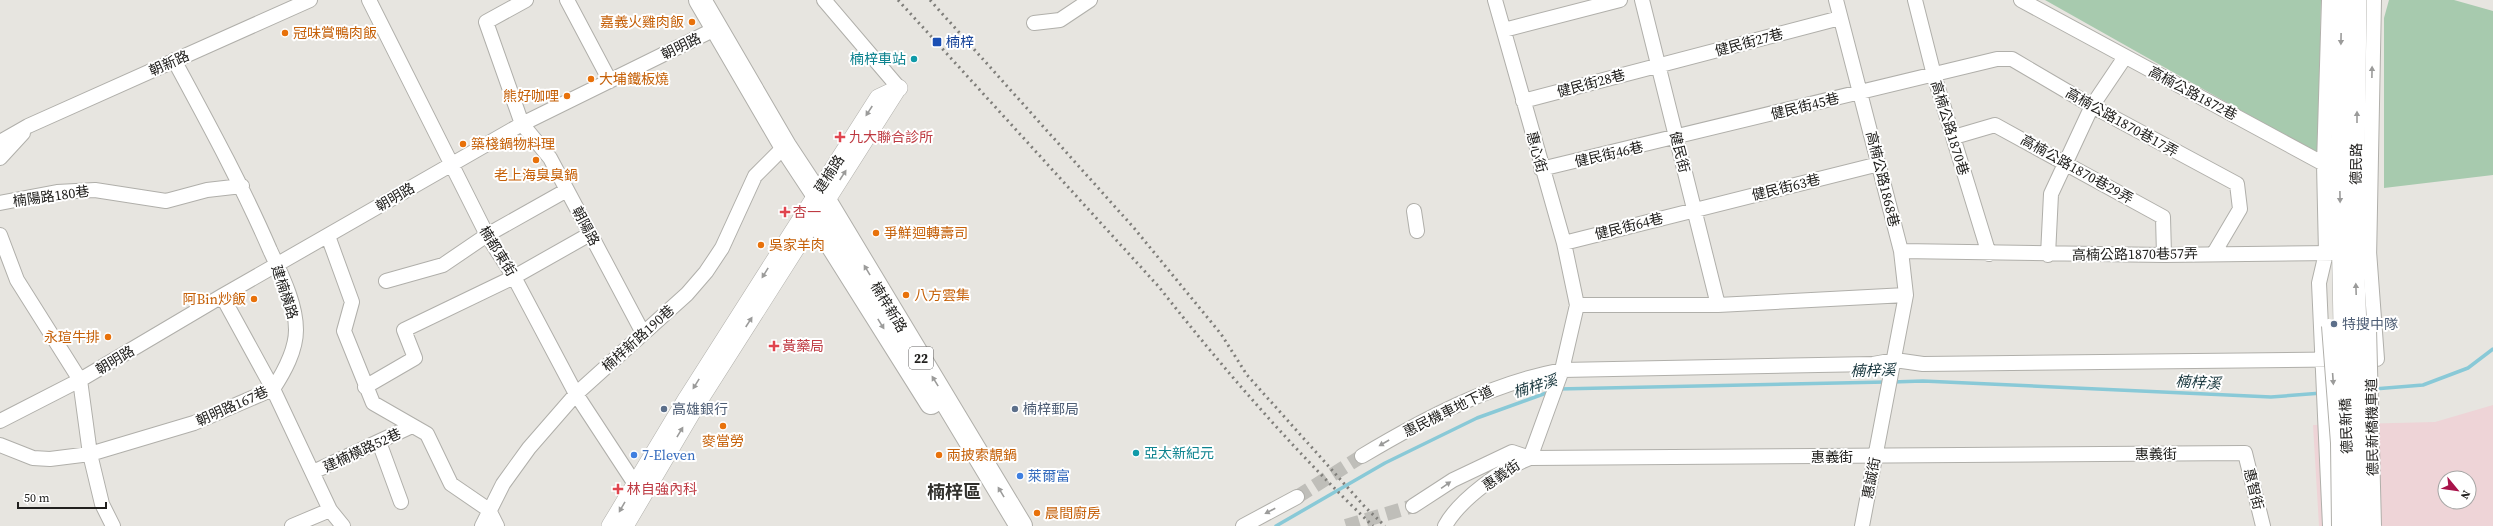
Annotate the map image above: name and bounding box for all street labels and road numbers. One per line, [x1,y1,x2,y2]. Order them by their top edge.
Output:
street label: 健民街27巷 [1713,23,1785,61]
street label: 朝明路 [658,28,704,64]
street label: 朝新路 [146,45,192,81]
street label: 高楠公路1872巷 [2145,61,2241,125]
street label: 健民街28巷 [1555,64,1627,102]
street label: 高楠公路1870巷 [1926,78,1974,178]
street label: 高楠公路1870巷17弄 [2062,83,2182,161]
street label: 健民街45巷 [1769,88,1841,124]
street label: 惠心街 [1522,129,1552,175]
street label: 健民街 [1665,129,1695,175]
street label: 高楠公路1868巷 [1861,129,1905,229]
street label: 高楠公路1870巷29弄 [2017,130,2137,208]
street label: 健民街46巷 [1573,136,1645,172]
street label: 德民路 [2346,143,2366,185]
street label: 建楠路 [809,151,849,197]
street label: 健民街63巷 [1750,169,1822,205]
street label: 朝明路 [372,178,418,216]
street label: 楠陽路180巷 [11,181,91,211]
street label: 朝陽路 [567,203,605,249]
street label: 健民街64巷 [1593,208,1665,244]
street label: 楠都東街 [475,222,521,280]
street label: 高楠公路1870巷57弄 [2072,243,2198,265]
street label: 建楠橫路 [267,262,303,322]
street label: 楠梓新路 [866,278,912,336]
street label: 楠梓新路190巷 [597,300,679,376]
street label: 朝明路 [92,341,138,379]
road number: 22 [909,347,933,369]
street label: 德民新橋機車道 [2361,378,2383,476]
street label: 朝明路167巷 [193,381,271,431]
street label: 惠民機車地下道 [1400,381,1496,441]
street label: 德民新橋 [2335,398,2357,454]
street label: 建楠橫路52巷 [320,423,404,477]
street label: 惠義街 [2135,444,2177,464]
street label: 惠義街 [1811,447,1853,467]
street label: 惠義街 [1478,455,1524,495]
street label: 惠誠街 [1857,455,1885,501]
street label: 惠智街 [2239,466,2269,512]

